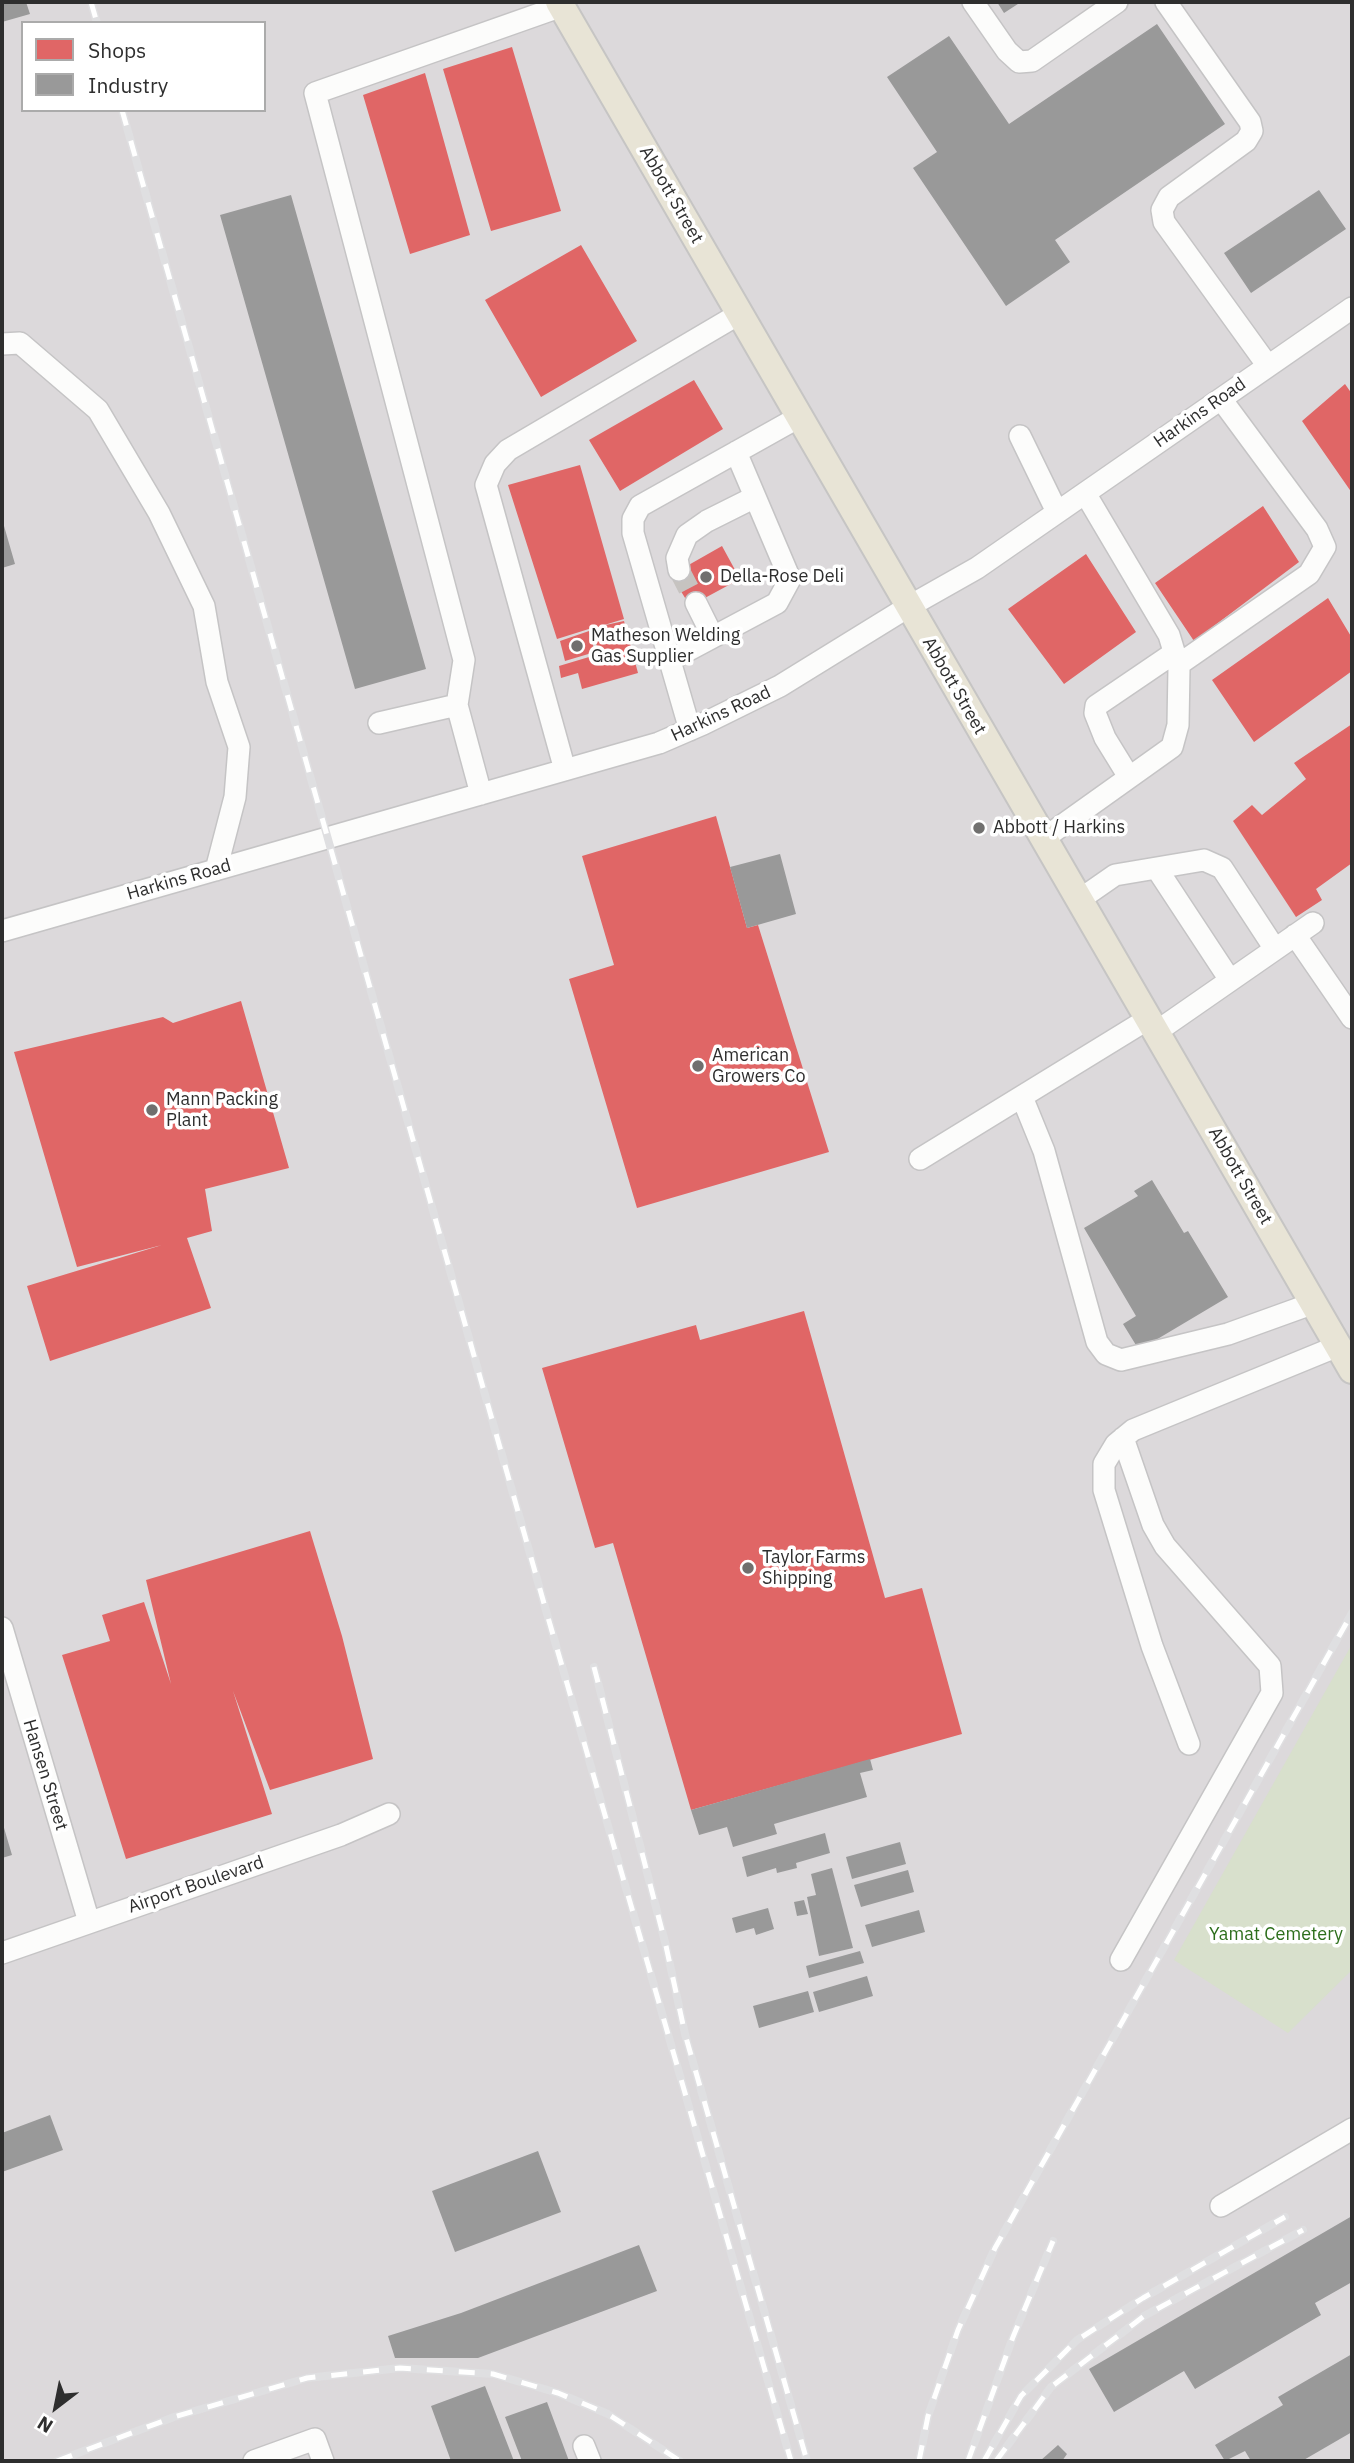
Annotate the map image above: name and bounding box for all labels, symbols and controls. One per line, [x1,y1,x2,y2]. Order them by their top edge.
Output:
legend [21,21,266,112]
text: Shops [88,36,146,64]
text: Industry [88,71,168,99]
street label: Abbott Street [634,143,708,247]
street label: Harkins Road [1150,373,1250,453]
place label: Della-Rose Deli [720,566,844,588]
marker: Della-Rose Deli [698,569,714,585]
place label: Matheson Welding Gas Supplier [591,625,740,668]
street label: Abbott Street [917,634,991,738]
marker: Matheson Welding Gas Supplier [569,638,585,654]
street label: Harkins Road [668,681,774,747]
place label: Abbott / Harkins [993,817,1125,839]
marker: Abbott / Harkins [971,820,987,836]
street label: Harkins Road [124,855,234,905]
place label: American Growers Co [712,1045,806,1088]
marker: American Growers Co [690,1058,706,1074]
place label: Mann Packing Plant [166,1089,278,1132]
marker: Mann Packing Plant [144,1102,160,1118]
street label: Abbott Street [1203,1124,1277,1228]
place label: Taylor Farms Shipping [762,1547,865,1590]
marker: Taylor Farms Shipping [740,1560,756,1576]
street label: Hansen Street [18,1717,72,1833]
street label: Airport Boulevard [125,1852,267,1918]
park label: Yamat Cemetery [1209,1924,1343,1946]
north arrow [21,2372,91,2442]
text: N [33,2411,57,2439]

